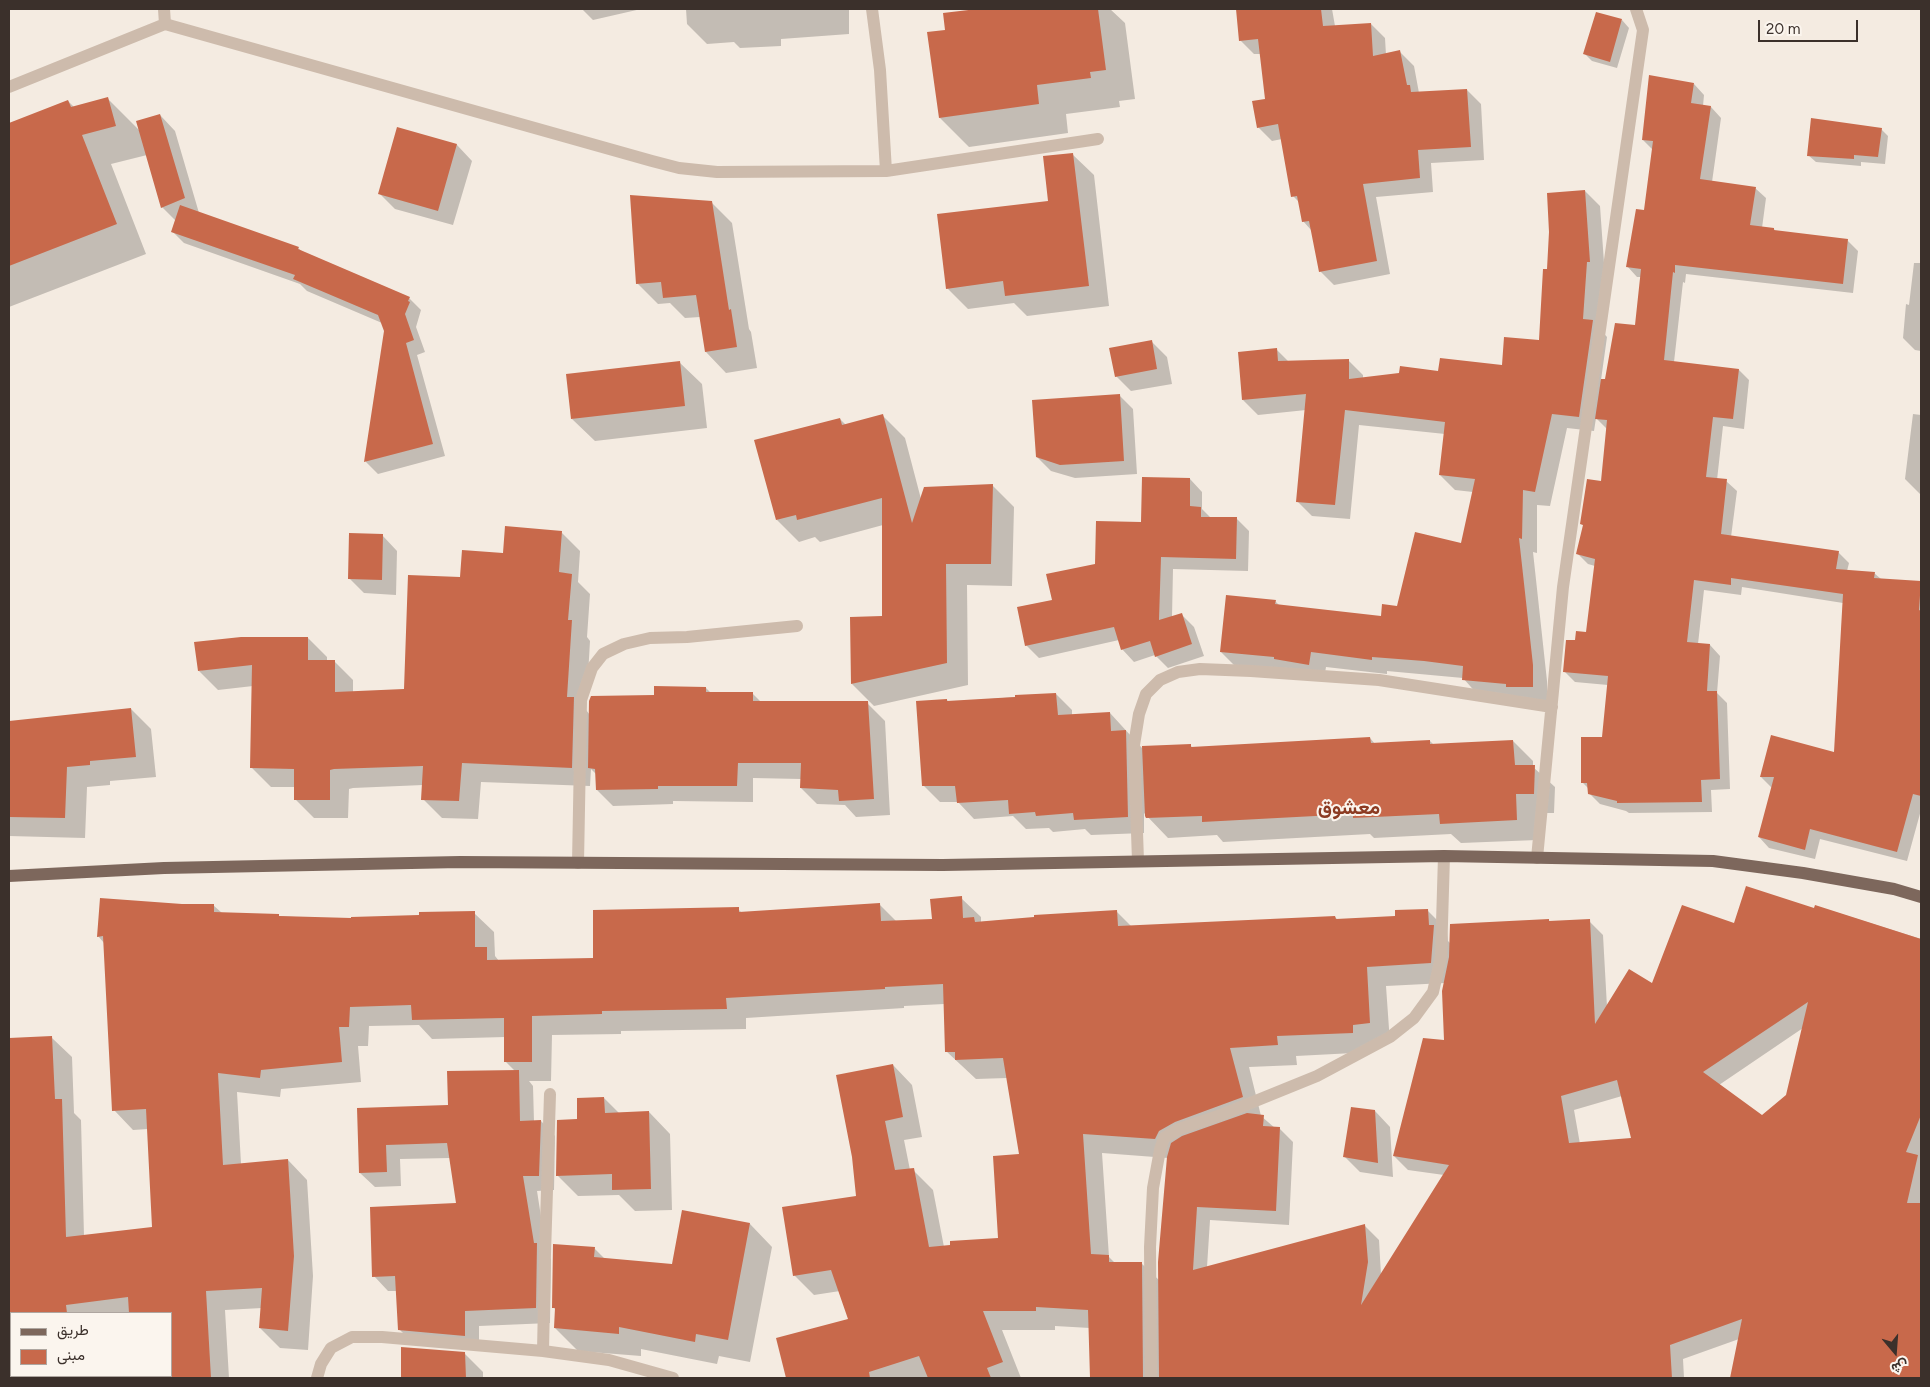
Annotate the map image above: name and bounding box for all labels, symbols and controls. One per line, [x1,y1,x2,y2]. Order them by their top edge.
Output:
scale bar [1760,10,1860,42]
text: 20 m [1766,20,1800,38]
district label: معشوق [1318,796,1380,820]
legend [10,1312,172,1377]
text: طريق [57,1321,89,1339]
north arrow [1870,1327,1920,1377]
text: مبنى [57,1346,85,1364]
text: ش [1889,1356,1910,1377]

